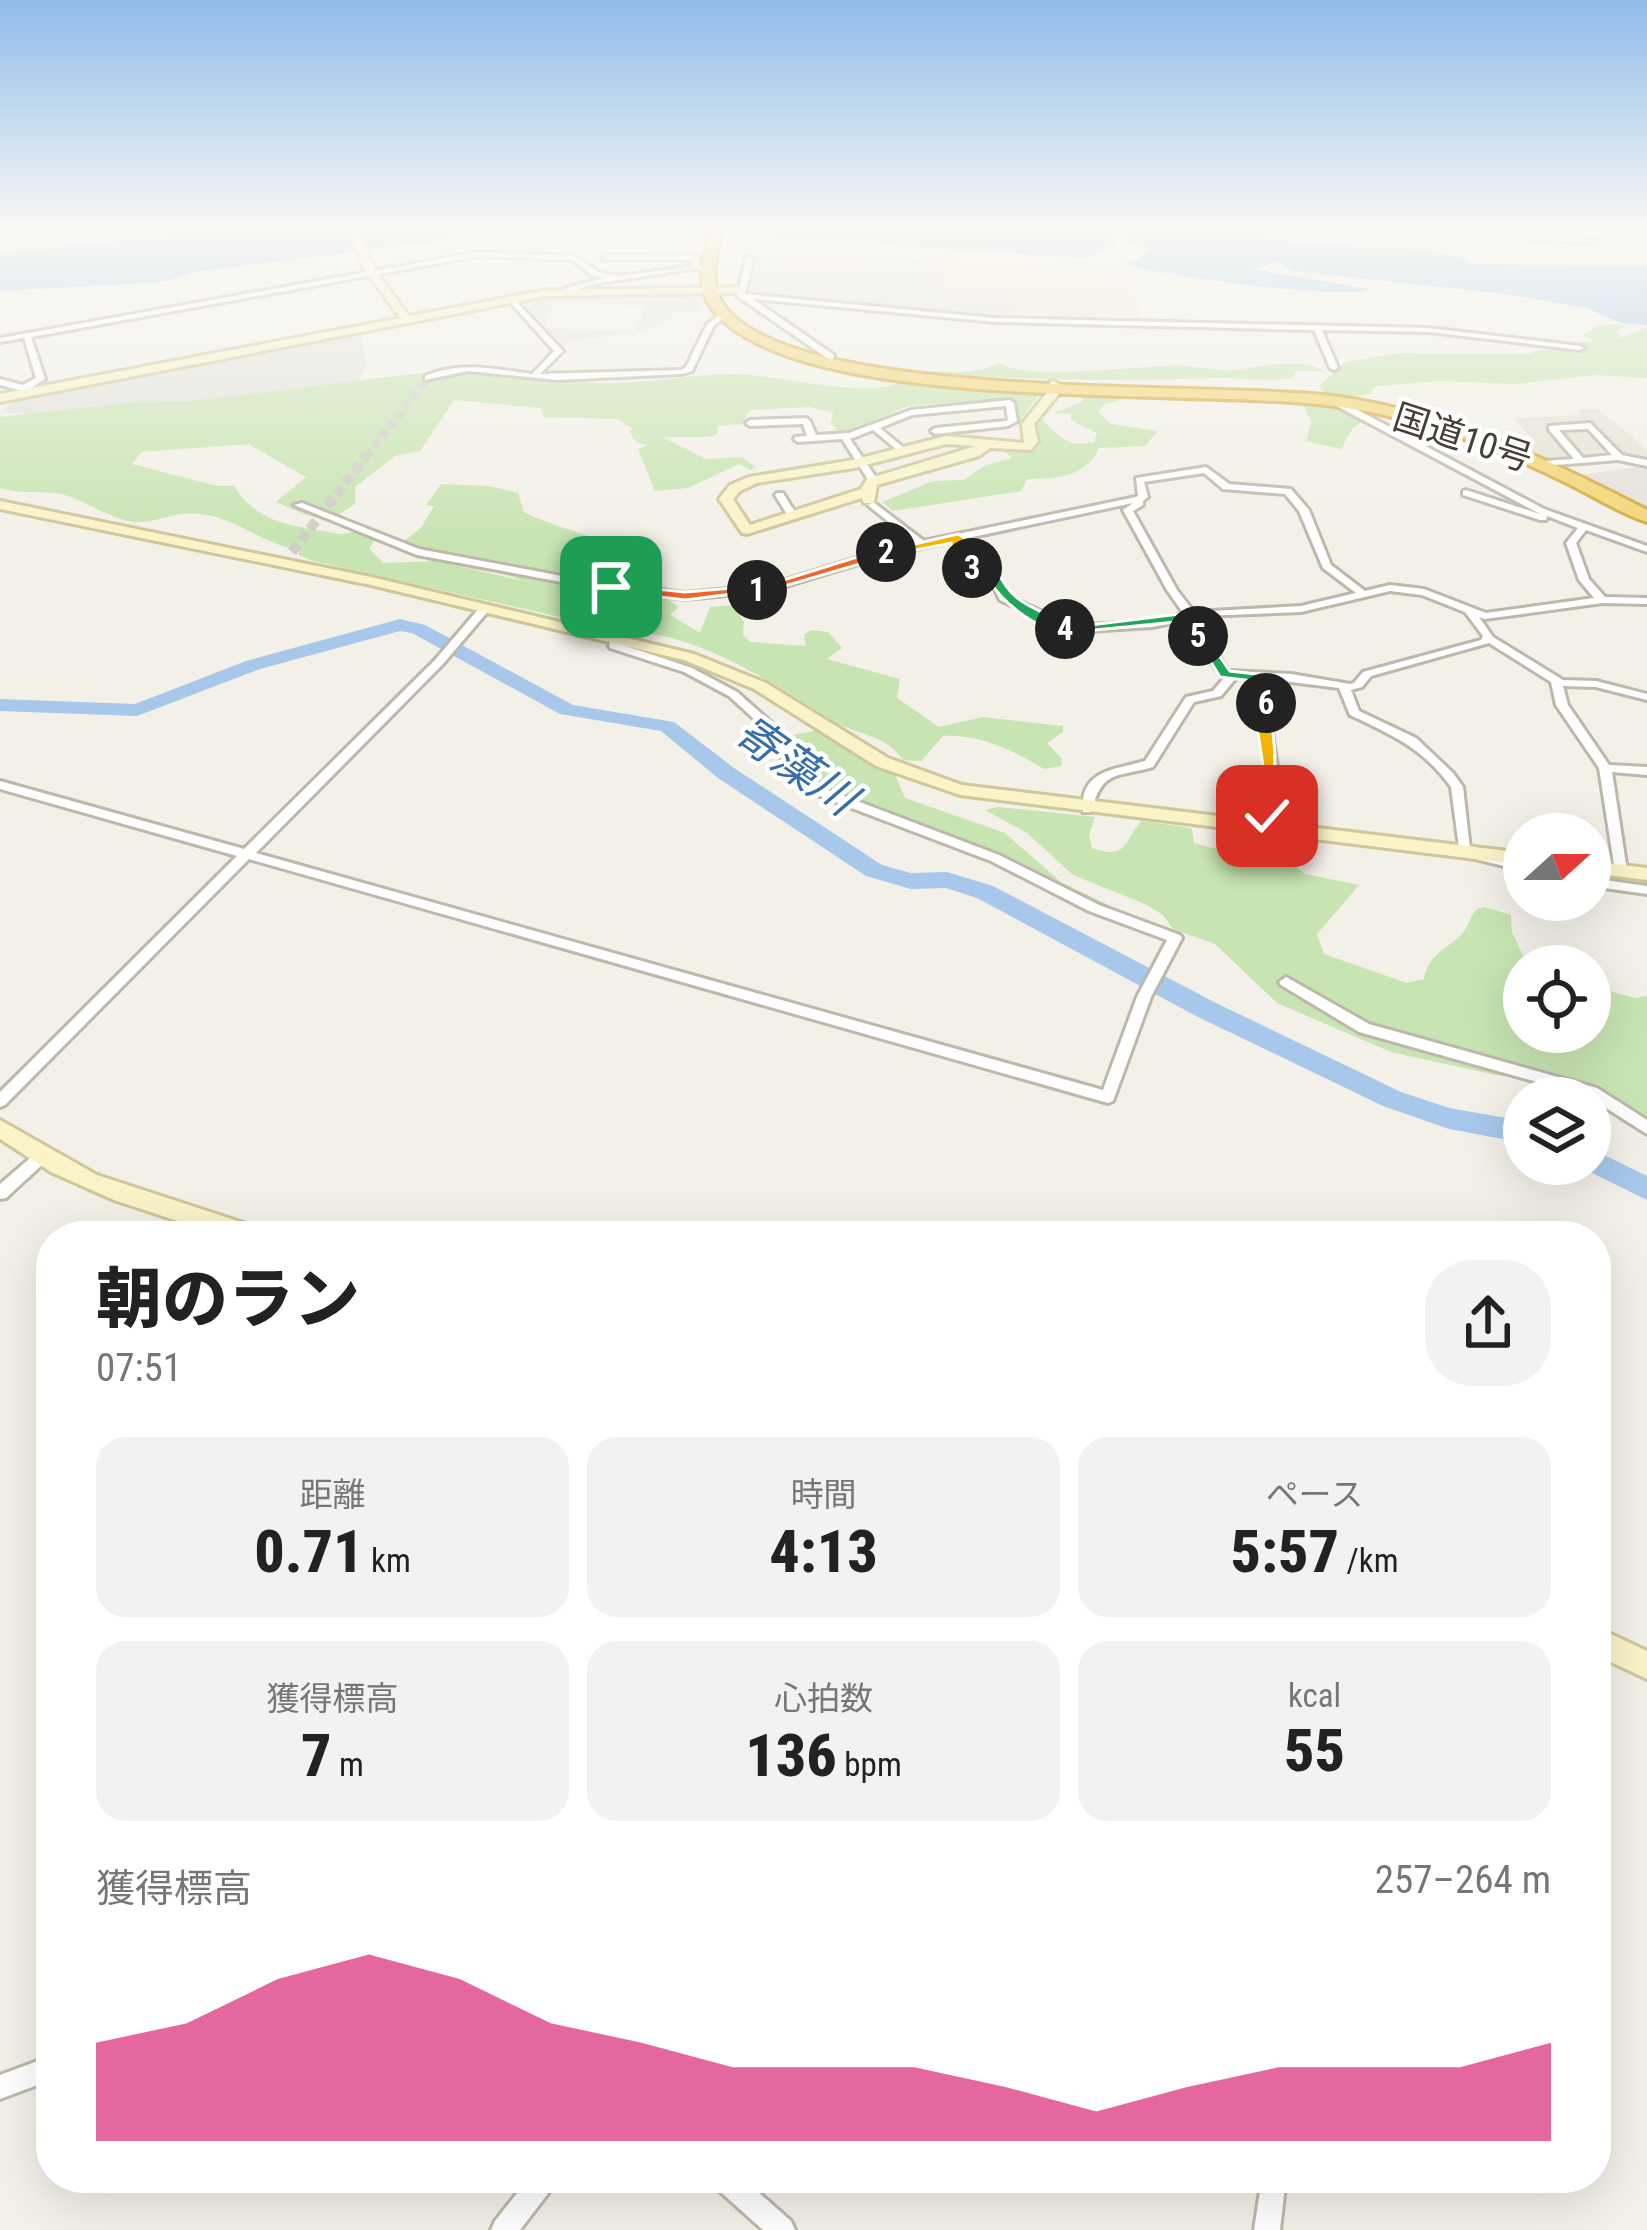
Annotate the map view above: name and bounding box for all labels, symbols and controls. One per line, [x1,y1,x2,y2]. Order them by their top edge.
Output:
street label: 国道10号 [1388,396,1537,480]
pin: 2 [856,522,916,582]
text: 2 [878,532,894,571]
pin [560,536,662,638]
pin: 3 [942,538,1002,598]
text: 3 [964,548,980,587]
icon: arrive [578,554,644,620]
pin: 1 [727,560,787,620]
text: 1 [749,570,765,609]
pin: 4 [1035,599,1095,659]
pin: 5 [1168,606,1228,666]
text: 4 [1057,609,1073,648]
text: 5 [1190,616,1206,655]
pin: 6 [1236,673,1296,733]
text: 6 [1258,683,1274,722]
water label: 寄藻川 [725,705,869,828]
pin [1216,765,1318,867]
icon: check [1234,783,1300,849]
north arrow [1503,813,1611,921]
map controls [1503,813,1611,1185]
button: locate [1503,945,1611,1053]
button: layers [1503,1077,1611,1185]
button: share [1425,1260,1551,1386]
text: 朝のラン [96,1261,360,1338]
text: 07:51 [96,1345,182,1391]
text: 距離 [300,1475,366,1514]
text: 時間 [791,1475,857,1514]
text: ペース [1266,1475,1363,1514]
text: 0.71 [254,1516,364,1587]
text: 4:13 [769,1516,878,1587]
text: 5:57 [1231,1516,1339,1587]
text: km [364,1541,411,1580]
text: /km [1339,1541,1398,1580]
text: kcal [1288,1676,1341,1715]
text: 獲得標高 [267,1679,399,1718]
text: 心拍数 [774,1679,873,1718]
text: 55 [1284,1715,1345,1786]
text: 7 [301,1720,332,1791]
text: 136 [745,1720,837,1791]
text: m [332,1745,364,1784]
text: bpm [837,1745,902,1784]
text: 257–264 m [1375,1857,1551,1903]
text: 獲得標高 [96,1866,252,1912]

